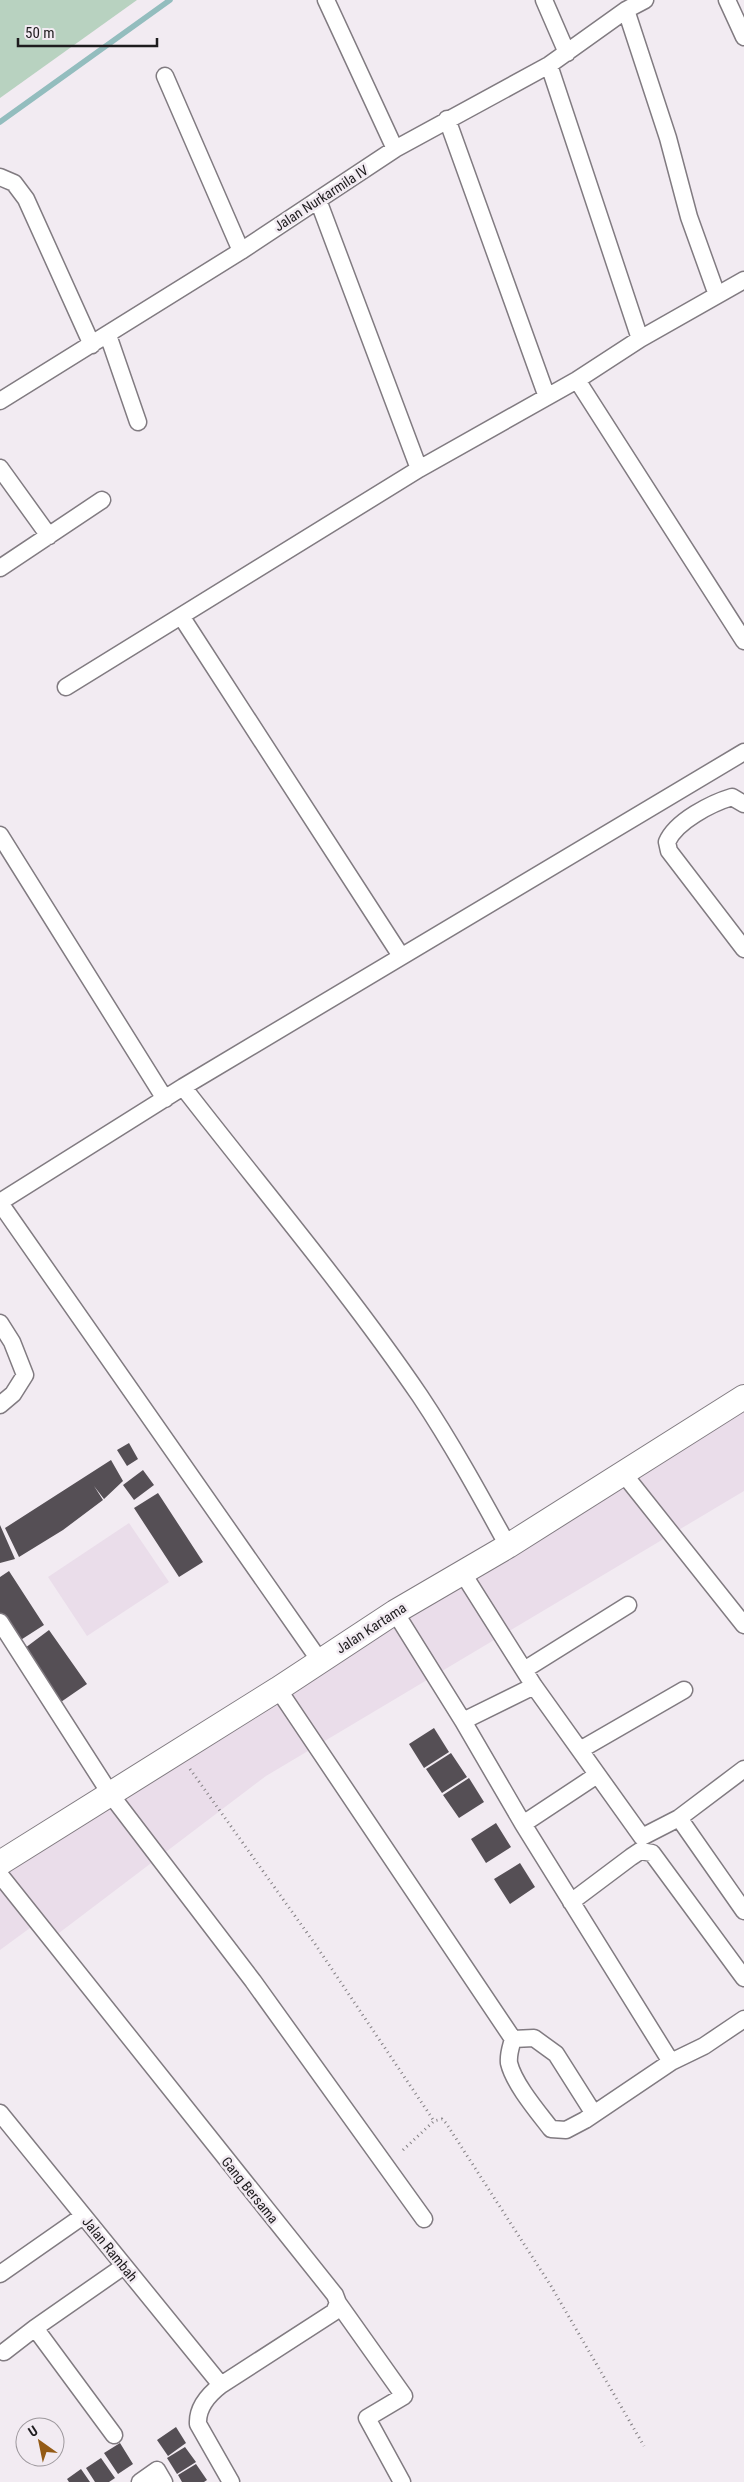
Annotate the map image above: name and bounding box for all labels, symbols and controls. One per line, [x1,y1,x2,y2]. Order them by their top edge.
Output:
scale bar [18,15,156,47]
text: 50 m [25,24,55,42]
street label: Jalan Nurkarmila IV [271,162,371,234]
street label: Jalan Kartama [333,1599,409,1657]
street label: Gang Bersama [218,2154,282,2226]
street label: Jalan Rambah [79,2213,141,2285]
north arrow [15,2417,65,2467]
text: U [25,2422,41,2440]

